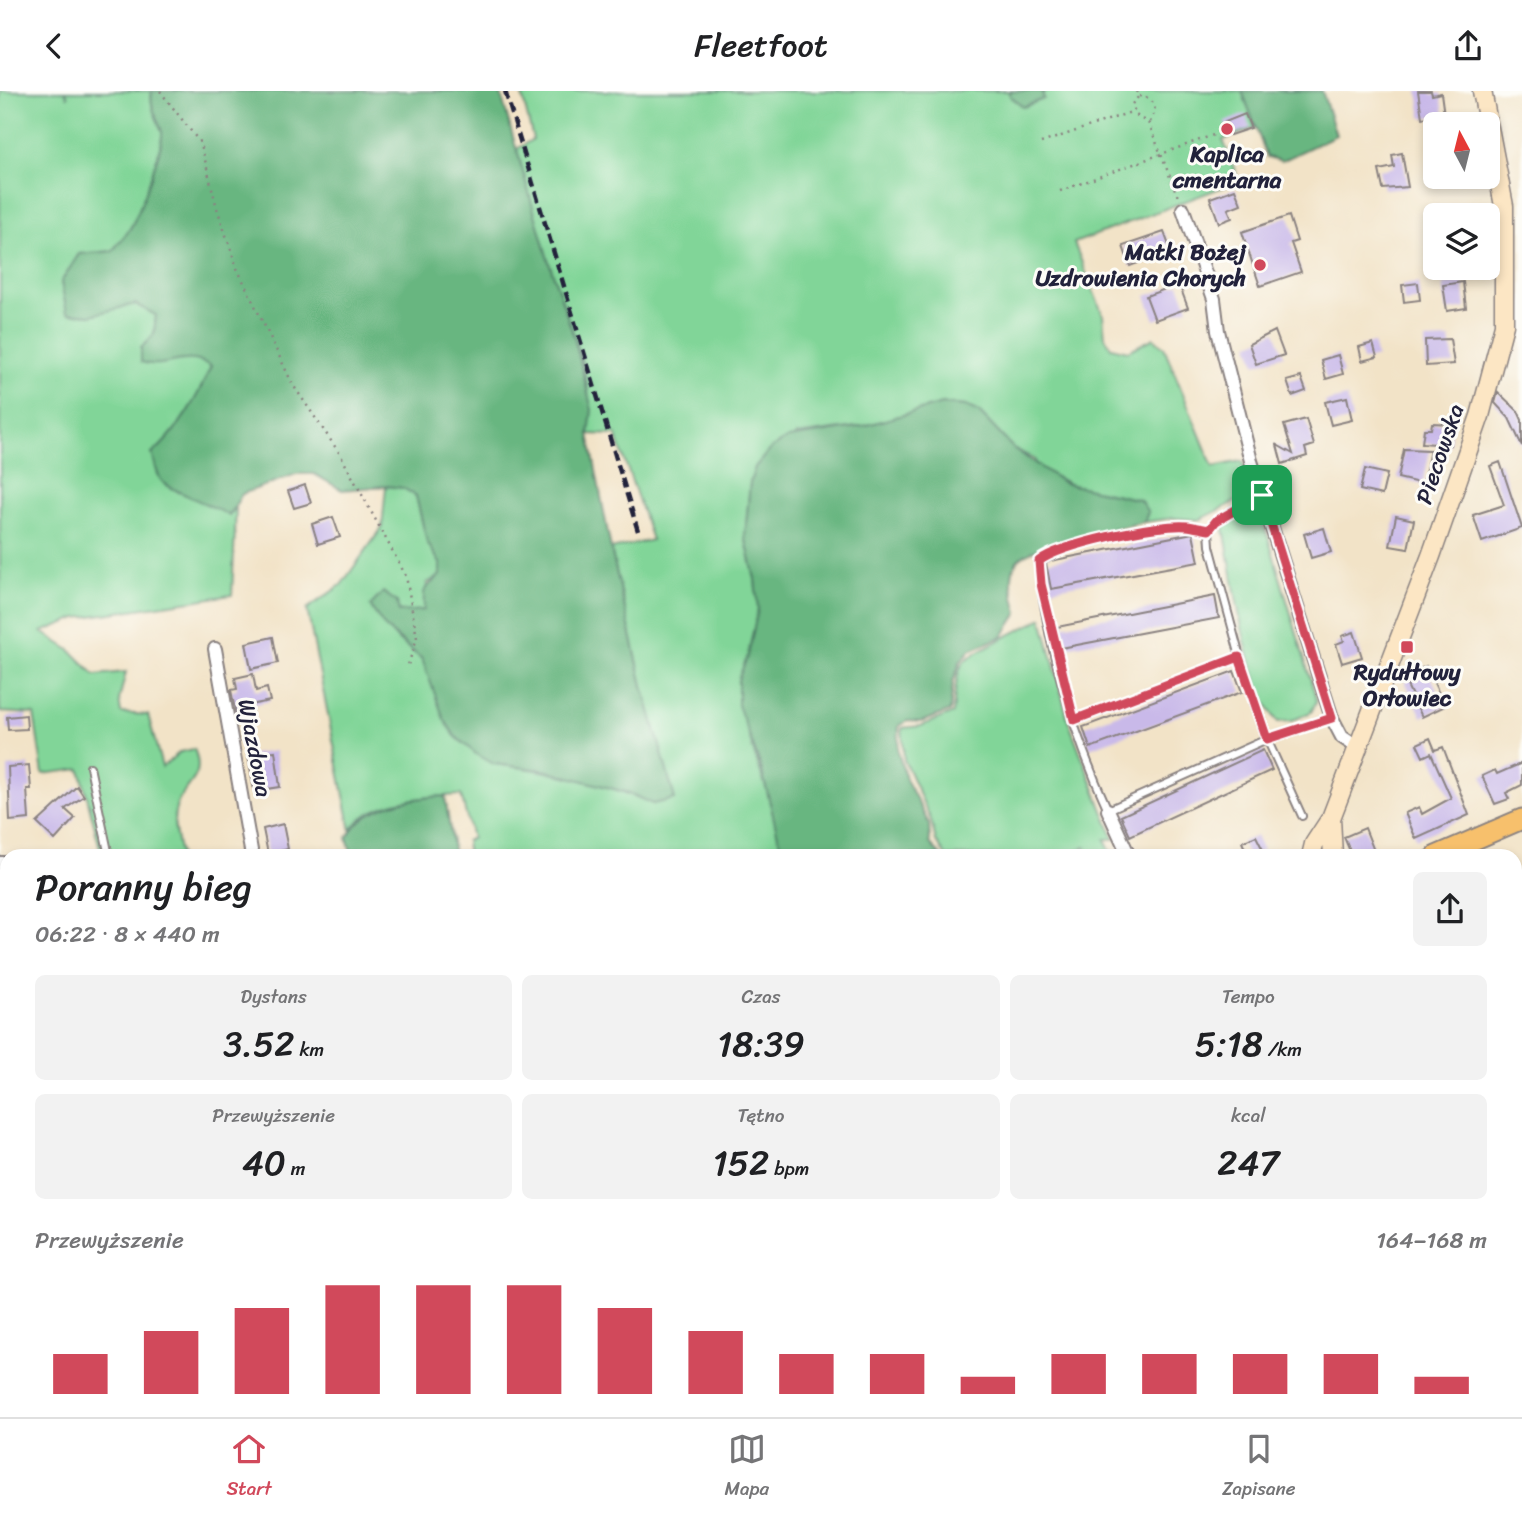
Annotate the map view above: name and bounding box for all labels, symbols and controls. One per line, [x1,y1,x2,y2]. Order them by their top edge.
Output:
text: Fleetfoot [694,17,828,74]
icon: back [35,27,73,65]
icon: share [1449,27,1487,65]
north arrow [1423,112,1500,189]
map controls [1423,112,1500,280]
marker: Kaplica cmentarna [1219,121,1235,137]
place label: Kaplica cmentarna [1172,134,1282,201]
button: layers [1423,203,1500,280]
place label: Matki Bożej Uzdrowienia Chorych [1035,232,1248,299]
marker: Matki Bożej Uzdrowienia Chorych [1252,257,1268,273]
street label: Piecowska [1404,398,1476,510]
pin [1232,465,1292,525]
icon: arrive [1243,476,1281,514]
marker: Rydułtowy Orłowiec [1399,639,1415,655]
place label: Rydułtowy Orłowiec [1353,652,1461,719]
street label: Wjazdowa [225,696,285,801]
text: Poranny bieg [35,854,252,921]
button: share [1413,872,1487,946]
text: 06:22 · 8 × 440 m [35,914,220,955]
text: Dystans [241,980,307,1013]
text: Czas [741,980,781,1013]
text: Tempo [1222,980,1275,1013]
text: 3.52 [223,1013,295,1075]
text: 18:39 [717,1013,805,1075]
text: 5:18 [1195,1013,1263,1075]
text: km [295,1033,324,1066]
text: /km [1263,1033,1302,1066]
text: Przewyższenie [212,1099,335,1132]
text: Tętno [738,1099,784,1132]
text: kcal [1231,1099,1266,1132]
text: 40 [242,1132,286,1194]
text: 152 [713,1132,769,1194]
text: 247 [1217,1132,1279,1194]
text: m [286,1152,305,1185]
text: bpm [769,1152,809,1185]
text: Przewyższenie [35,1220,184,1261]
text: 164–168 m [1376,1220,1487,1261]
tab: Start [226,1430,272,1505]
tab: Mapa [725,1430,769,1505]
tab: Zapisane [1222,1430,1296,1505]

